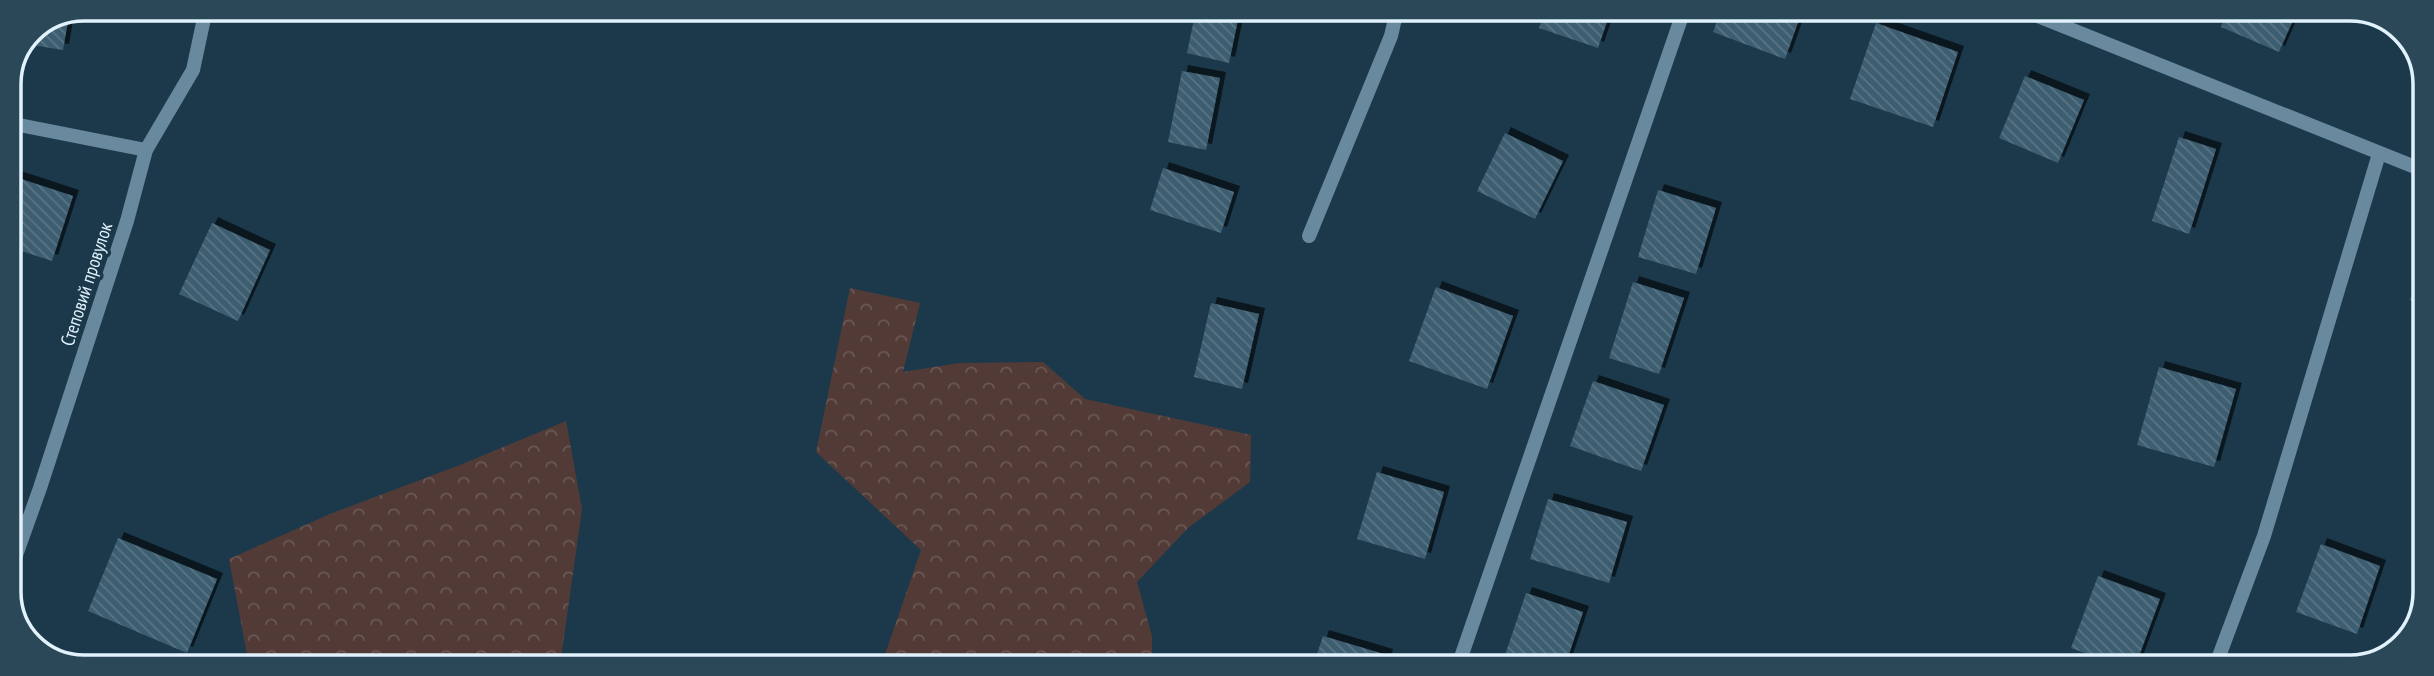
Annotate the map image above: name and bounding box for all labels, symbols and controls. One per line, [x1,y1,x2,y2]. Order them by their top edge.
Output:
street label: Степовий провулок [55,218,117,349]

